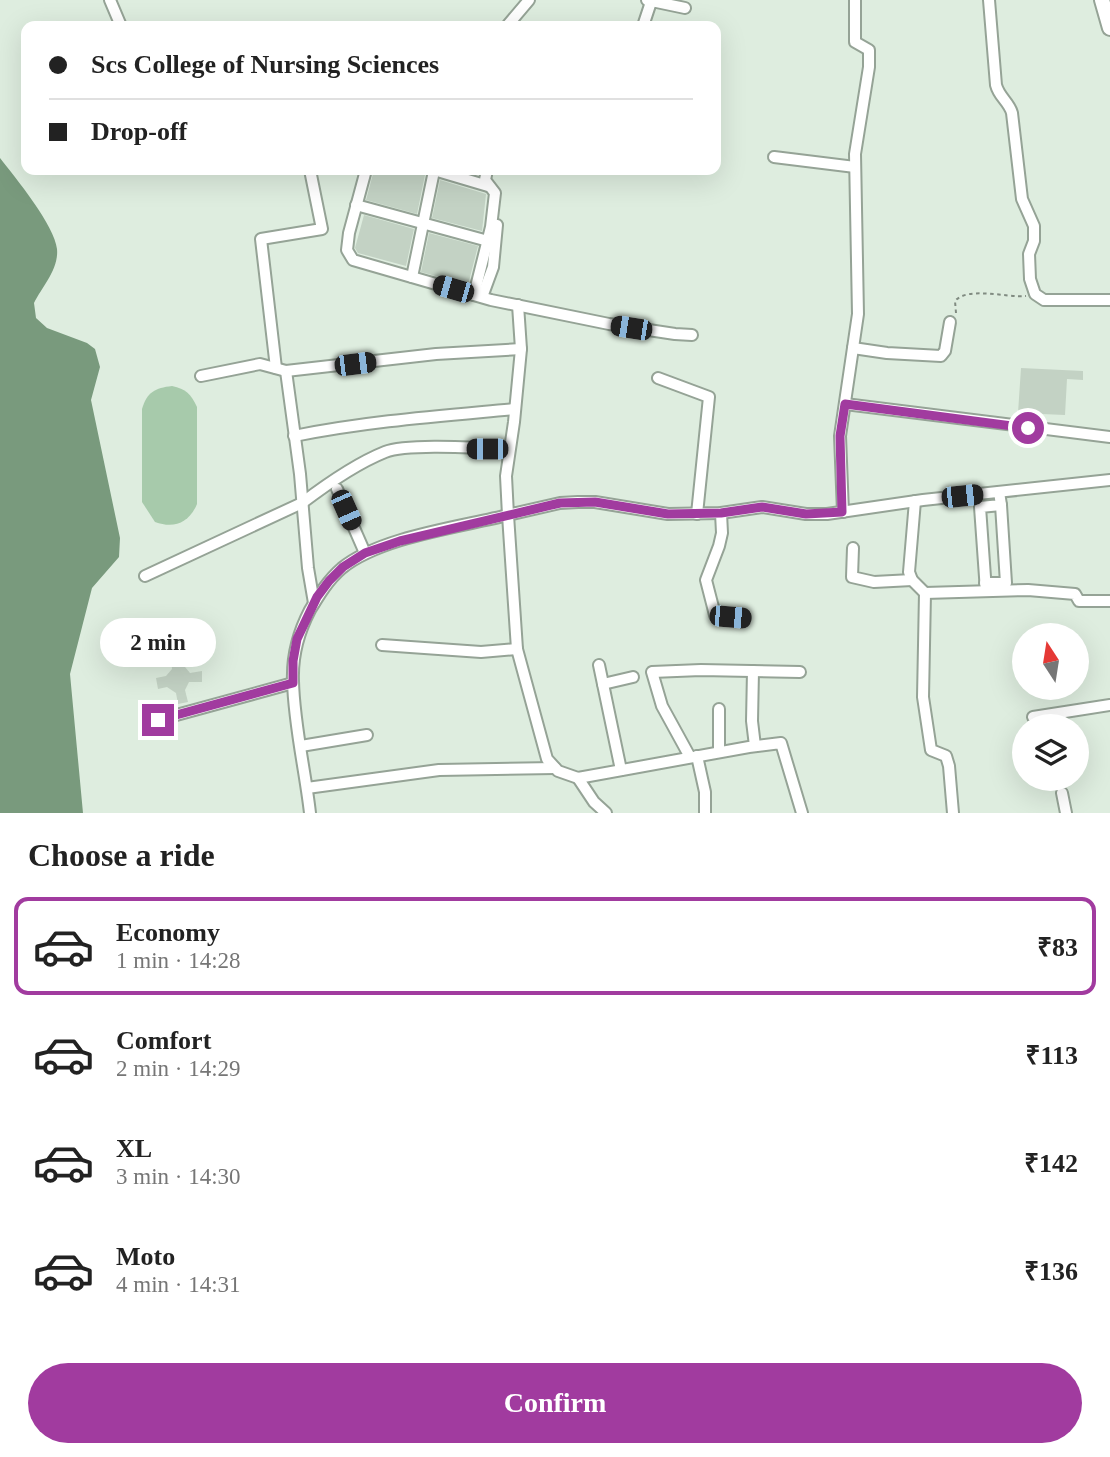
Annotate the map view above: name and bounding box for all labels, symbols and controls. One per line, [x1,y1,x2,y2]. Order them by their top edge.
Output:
text: Scs College of Nursing Sciences [91,50,439,79]
text: Drop-off [91,117,187,146]
car [430,273,477,305]
car [609,314,654,342]
car [333,351,378,377]
route start [1012,412,1044,444]
car [467,439,509,460]
car [941,483,984,509]
car [328,487,365,533]
car [709,605,752,629]
callout: 2 min [100,618,216,668]
north arrow [1012,623,1088,700]
map controls [1012,623,1089,791]
text: 2 min [130,630,186,655]
route end [142,704,174,736]
button: layers [1012,714,1089,791]
text: Choose a ride [28,837,215,873]
icon: car [32,915,95,978]
text: Economy [116,918,220,947]
text: ₹83 [1037,933,1078,962]
text: 1 min · 14:28 [116,948,241,973]
icon: car [32,1023,95,1086]
text: Comfort [116,1026,211,1055]
text: ₹113 [1026,1041,1078,1070]
text: 2 min · 14:29 [116,1056,241,1081]
icon: car [32,1131,95,1194]
text: XL [116,1134,152,1163]
text: ₹142 [1024,1149,1078,1178]
text: 3 min · 14:30 [116,1164,241,1189]
icon: car [32,1239,95,1302]
text: Moto [116,1242,175,1271]
text: ₹136 [1024,1257,1078,1286]
text: 4 min · 14:31 [116,1272,241,1297]
button: Confirm [28,1363,1082,1443]

